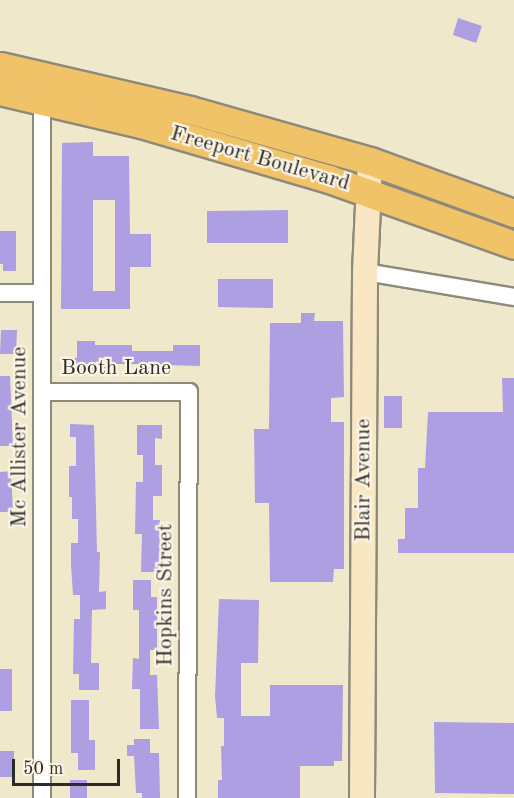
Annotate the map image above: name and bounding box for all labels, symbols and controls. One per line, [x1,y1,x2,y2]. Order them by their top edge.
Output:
street label: Freeport Boulevard [167,121,353,197]
street label: Mc Allister Avenue [7,346,33,528]
street label: Booth Lane [61,356,171,382]
street label: Blair Avenue [351,419,377,541]
street label: Hopkins Street [153,524,179,666]
scale bar [15,747,123,785]
text: 50 m [23,760,63,778]

